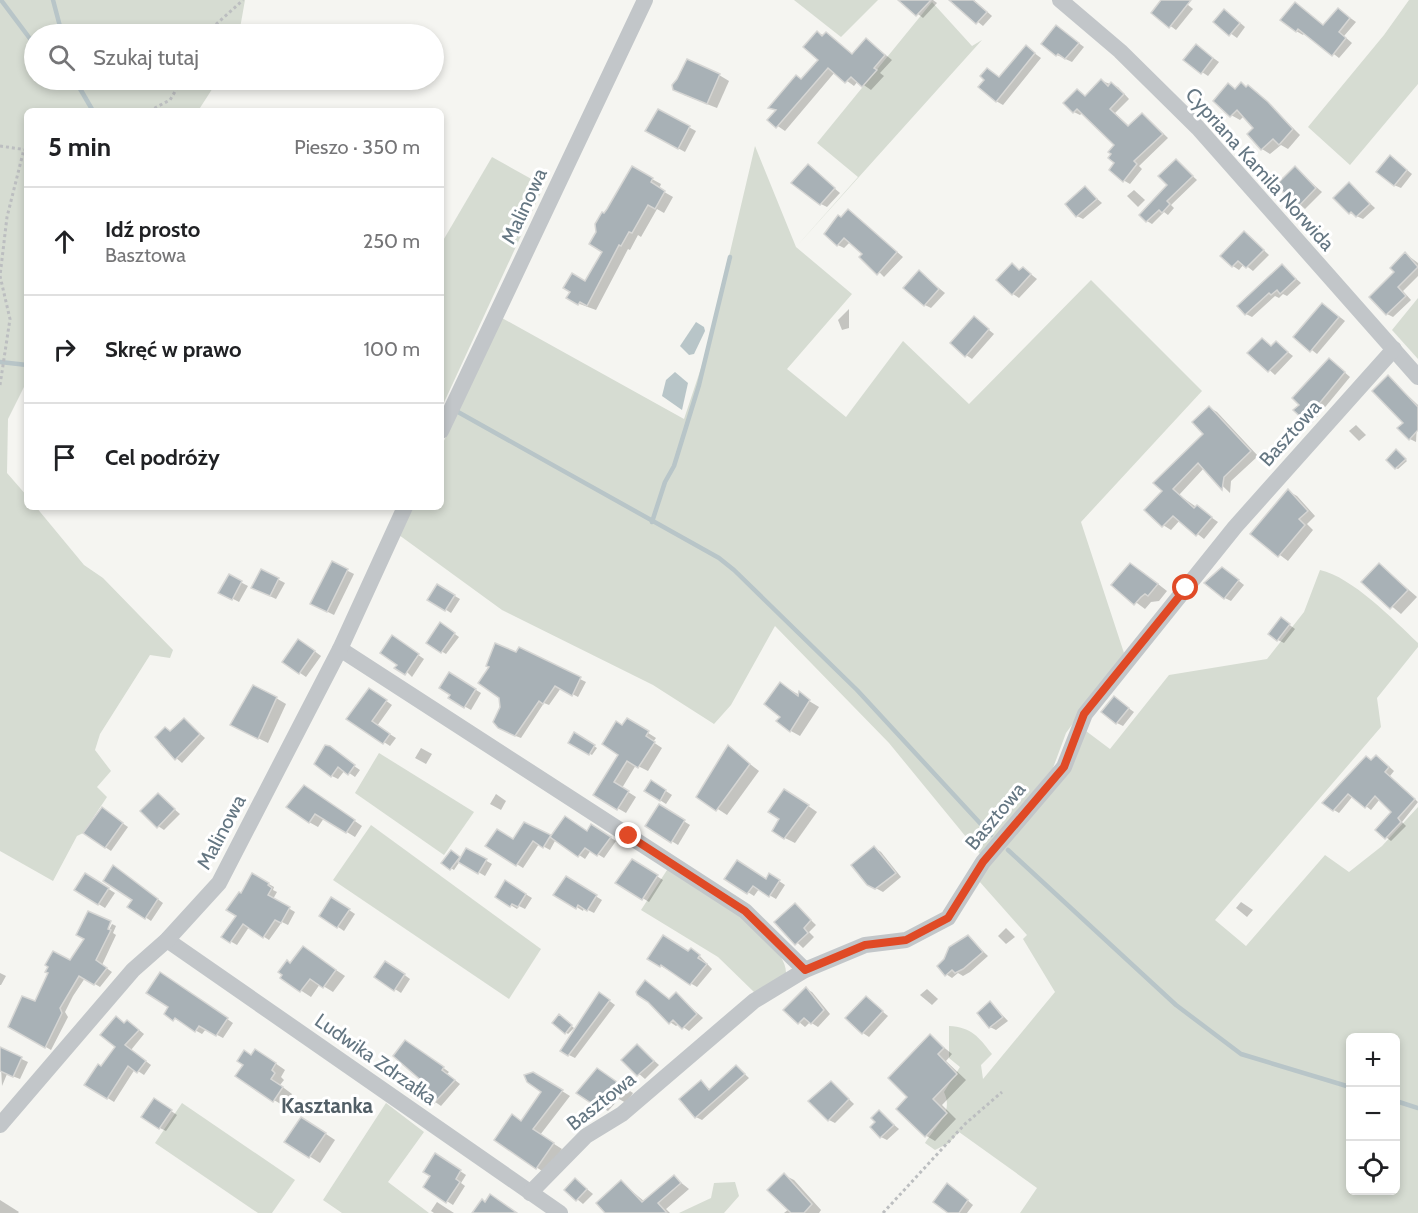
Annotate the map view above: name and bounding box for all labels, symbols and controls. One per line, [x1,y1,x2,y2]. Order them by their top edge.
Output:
search box [24,24,444,90]
icon: search [45,41,78,74]
text: Szukaj tutaj [93,44,199,71]
street label: Cypriana Kamila Norwida [1181,83,1340,256]
text: 5 min [48,131,111,163]
text: Pieszo · 350 m [294,135,420,159]
street label: Malinowa [496,164,552,248]
text: Idź prosto [105,216,200,243]
icon: ahead [48,225,81,258]
text: 250 m [363,229,420,253]
text: Basztowa [105,243,186,267]
icon: right [48,333,81,366]
text: Skręć w prawo [105,336,242,363]
text: 100 m [364,337,420,361]
street label: Basztowa [1254,395,1326,471]
icon: arrive [48,441,81,474]
text: Cel podróży [105,444,220,471]
route start [1172,574,1198,600]
street label: Basztowa [960,777,1030,855]
street label: Malinowa [191,790,251,873]
route end [615,822,641,848]
street label: Ludwika Zdrzałka [310,1008,442,1110]
map controls [1346,1033,1400,1195]
button: + [1346,1033,1400,1087]
street label: Basztowa [562,1066,641,1135]
button: − [1346,1087,1400,1141]
district label: Kasztanka [281,1093,374,1118]
button: locate [1346,1141,1400,1195]

